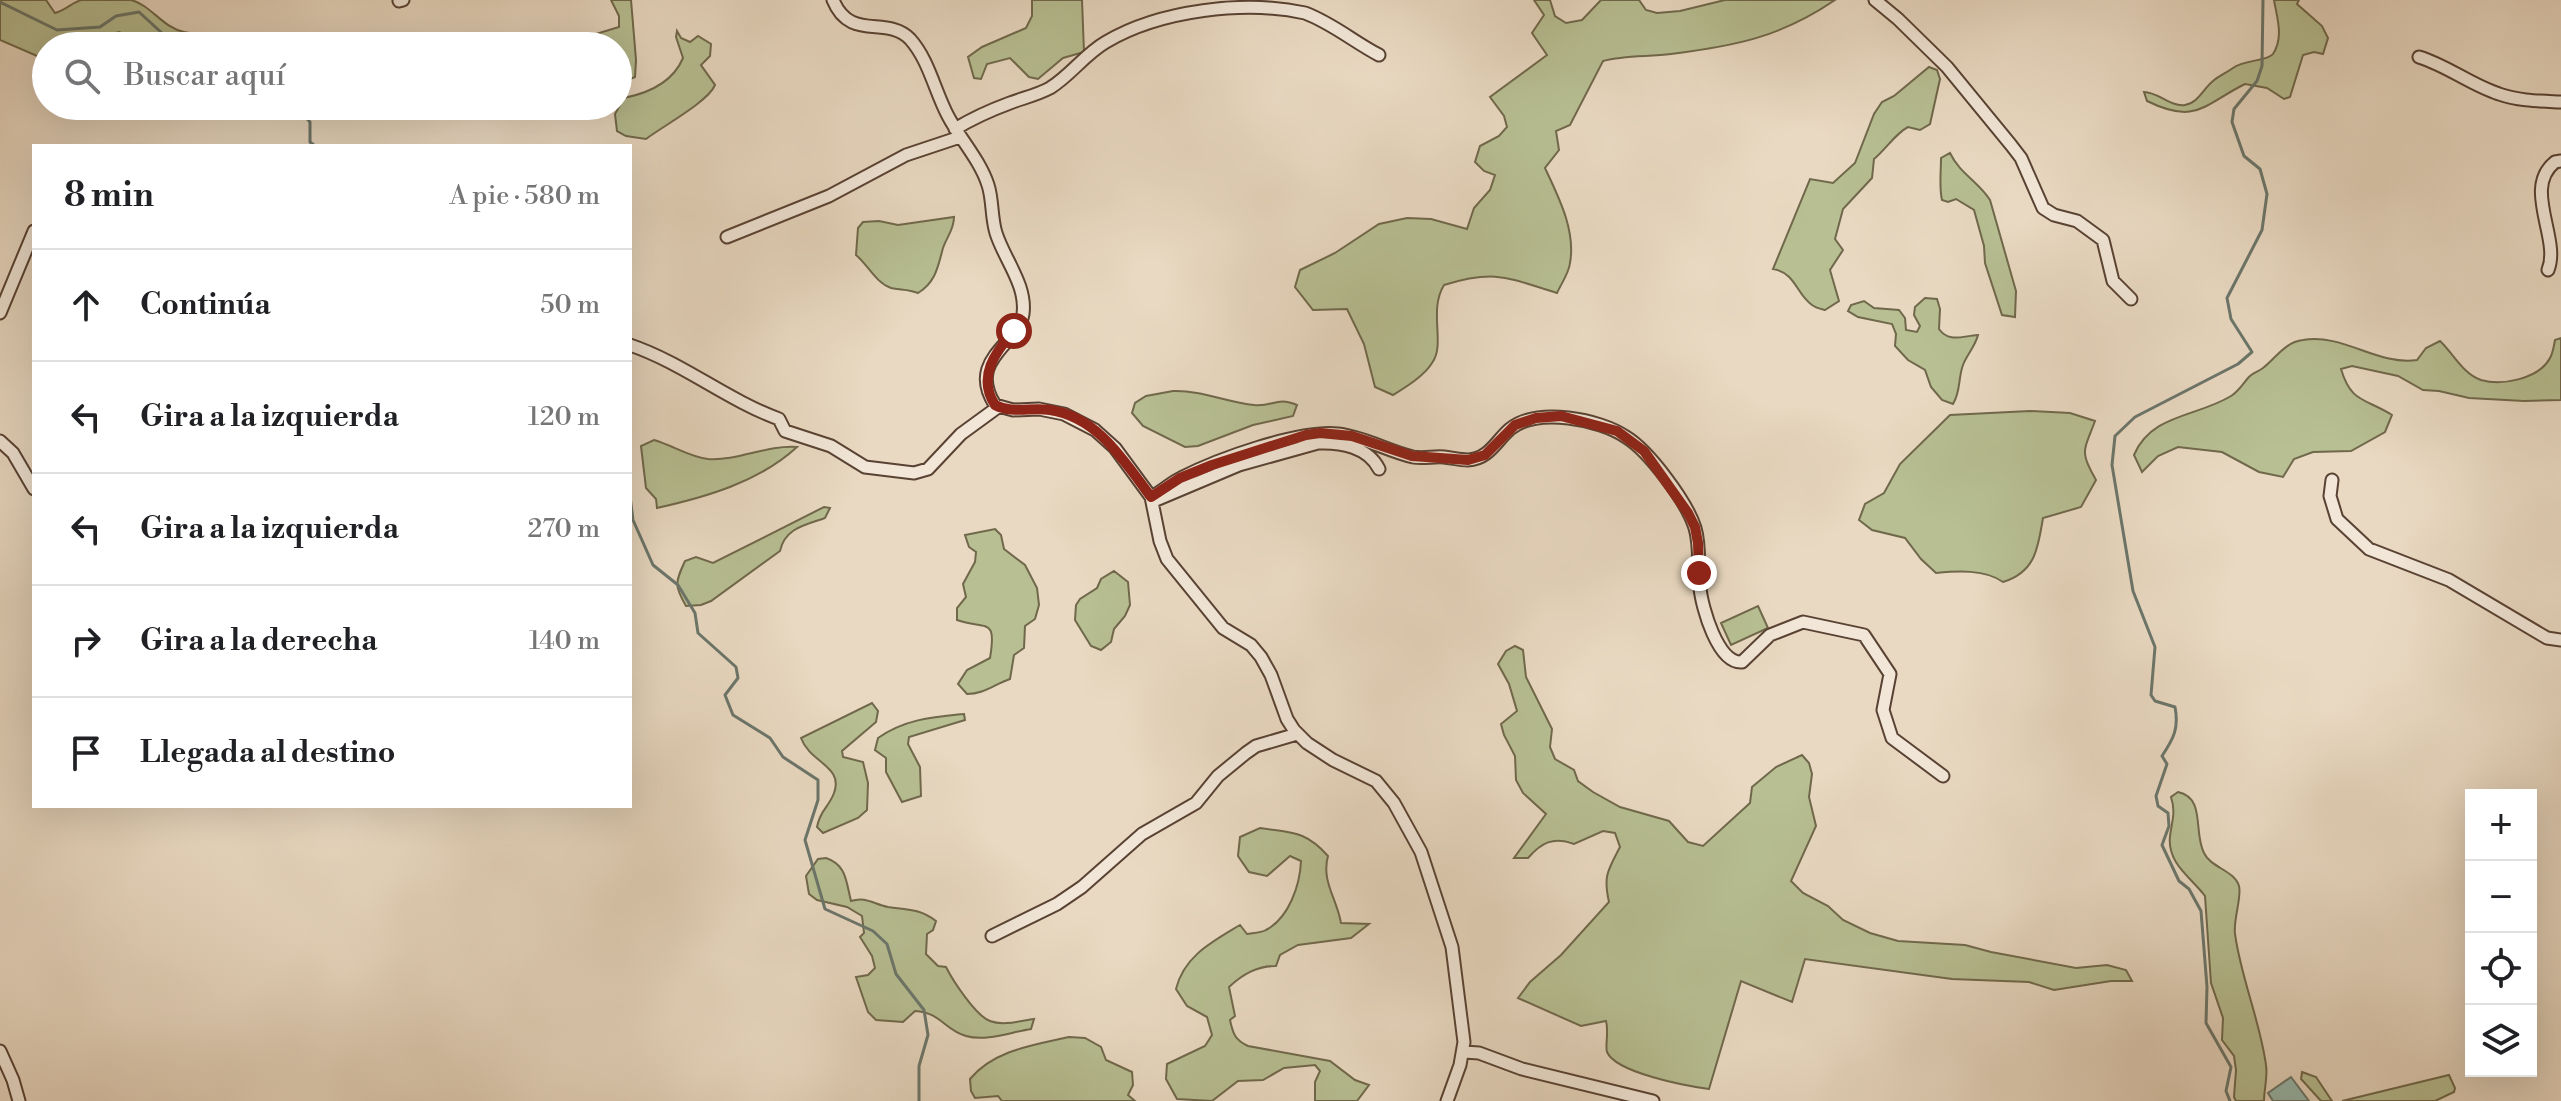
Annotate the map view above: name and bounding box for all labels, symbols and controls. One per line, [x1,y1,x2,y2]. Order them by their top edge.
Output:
search box [32,32,632,120]
icon: search [60,54,104,98]
text: Buscar aquí [124,57,286,95]
text: 8 min [64,175,154,217]
text: A pie · 580 m [449,180,600,212]
icon: ahead [64,283,108,327]
text: Continúa [140,286,271,324]
text: 50 m [540,289,600,321]
route start [996,313,1032,349]
icon: left [64,395,108,439]
text: Gira a la izquierda [140,398,399,436]
text: 120 m [528,401,600,433]
icon: left [64,507,108,551]
text: Gira a la izquierda [140,510,399,548]
text: 270 m [527,513,600,545]
route end [1681,555,1717,591]
icon: right [64,619,108,663]
text: Gira a la derecha [140,622,377,660]
text: 140 m [529,625,600,657]
icon: arrive [64,731,108,775]
text: Llegada al destino [140,734,395,772]
map controls [2465,789,2537,1077]
button: + [2465,789,2537,861]
button: − [2465,861,2537,933]
button: locate [2465,933,2537,1005]
button: layers [2465,1005,2537,1077]

